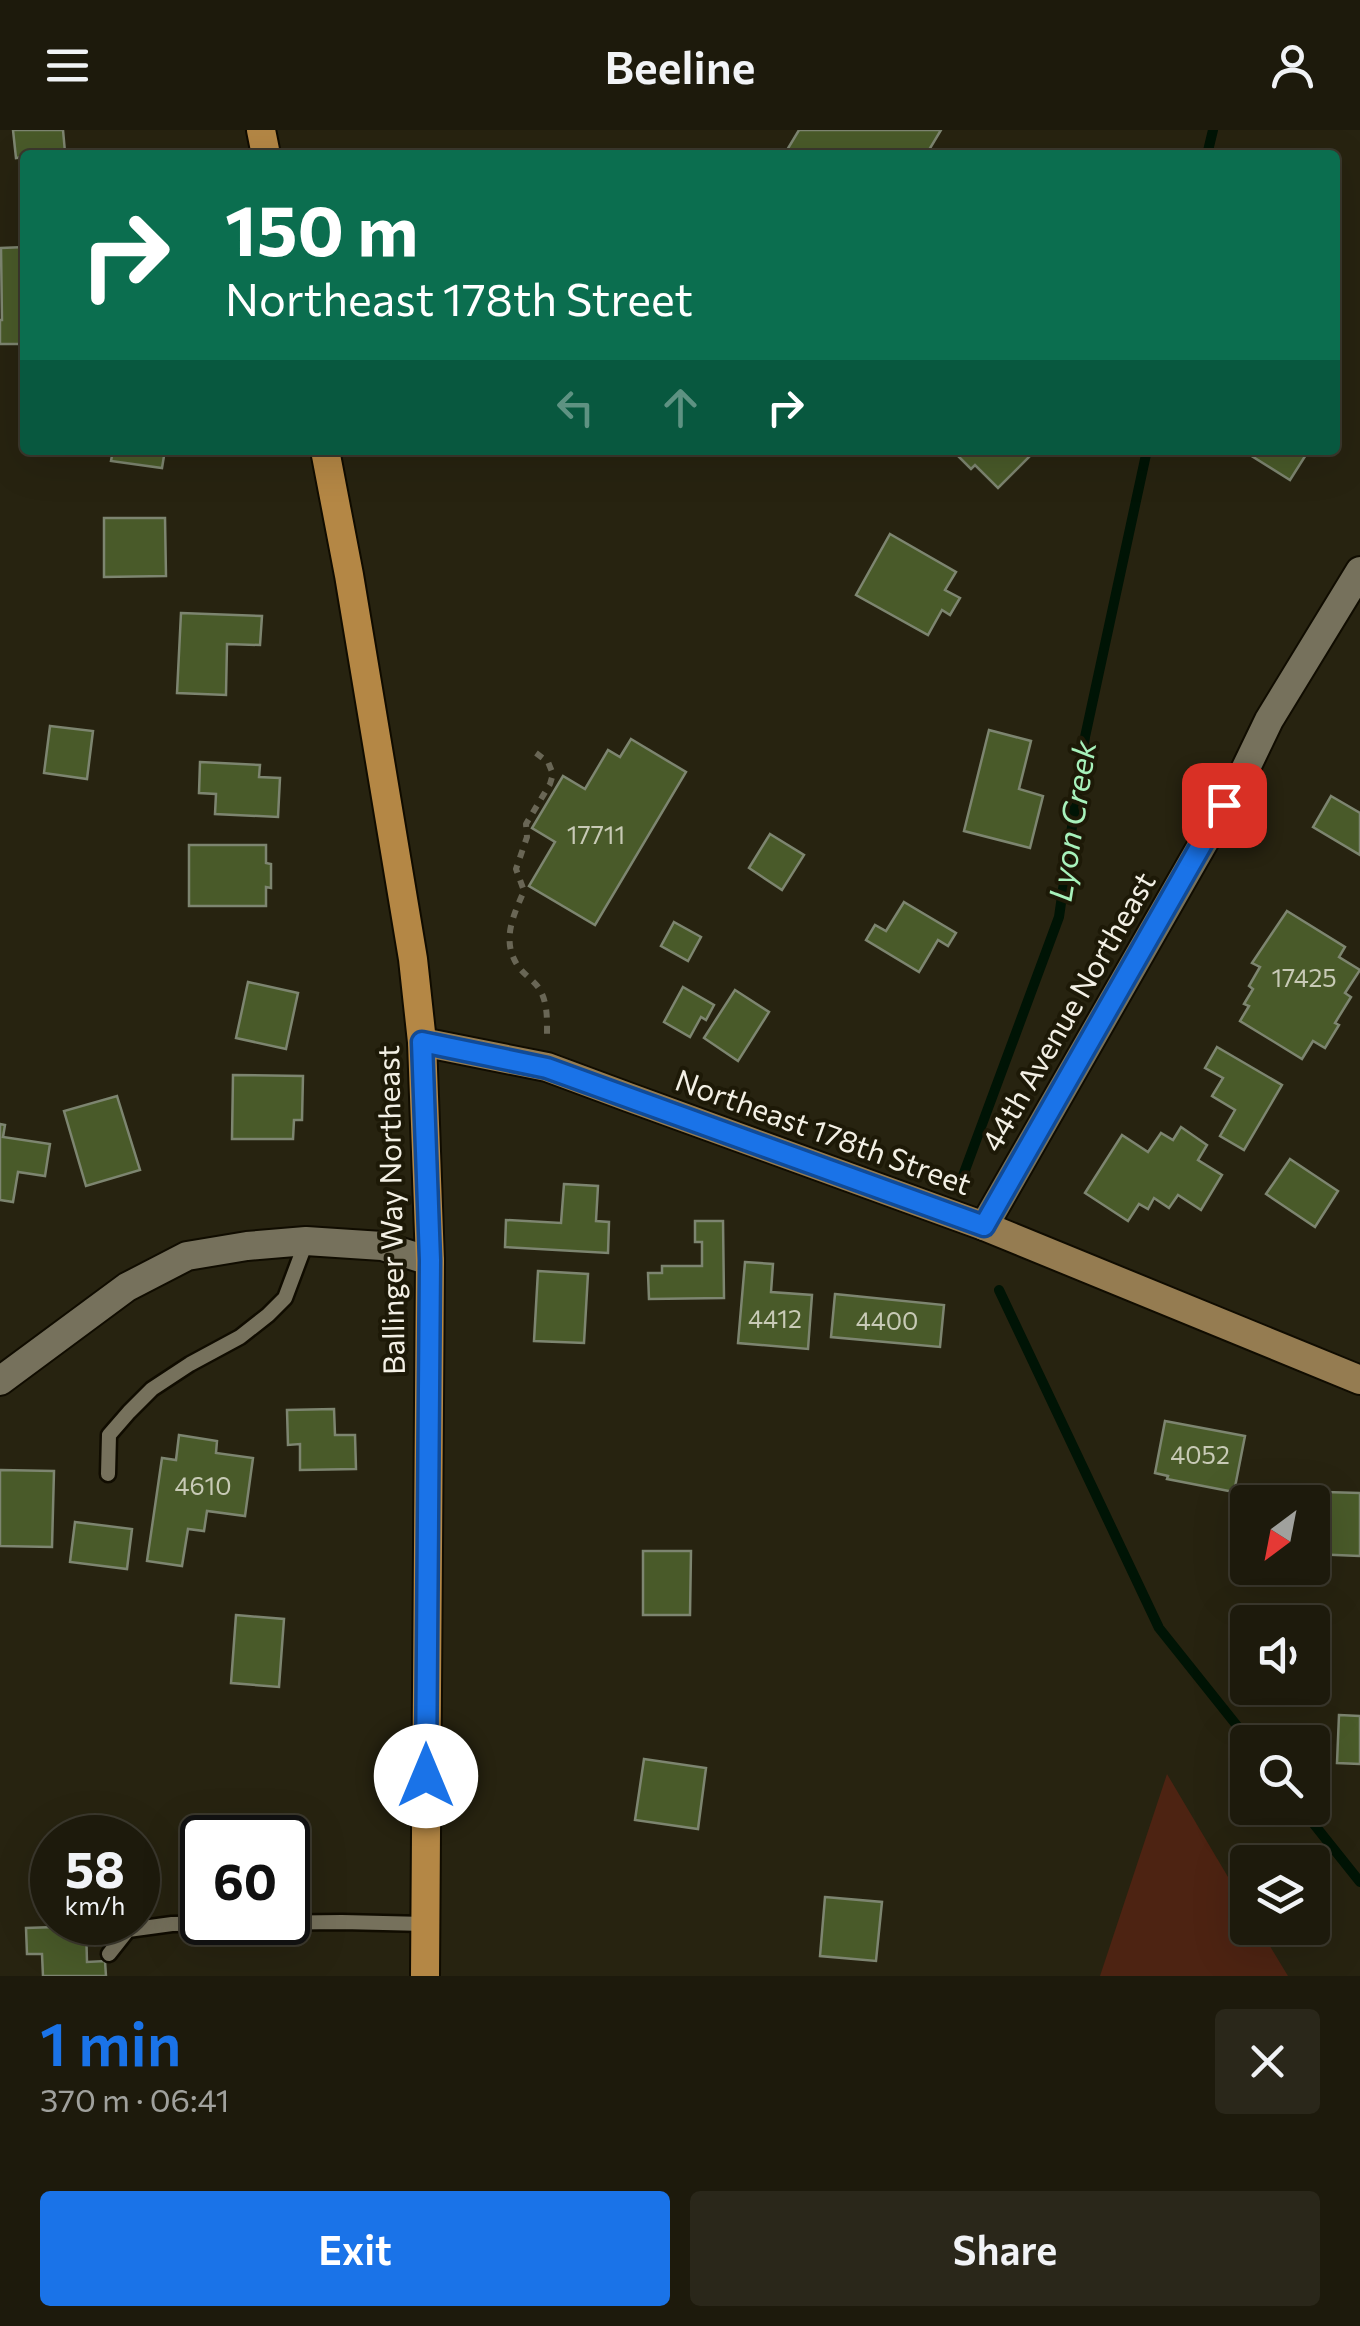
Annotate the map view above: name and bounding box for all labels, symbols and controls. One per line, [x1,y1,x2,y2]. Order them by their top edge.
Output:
icon: menu [40,38,95,93]
text: Beeline [605,38,755,93]
icon: person [1265,38,1320,93]
text: 150 m [225,185,418,270]
icon: right [60,190,190,320]
text: Northeast 178th Street [225,270,693,325]
icon: left [548,380,603,435]
icon: ahead [653,380,708,435]
icon: right [758,380,813,435]
water label: Lyon Creek [1039,737,1104,904]
pin [1182,763,1267,848]
icon: arrive [1197,778,1252,833]
house number: 17711 [567,819,625,849]
street label: 44th Avenue Northeast [972,864,1162,1157]
house number: 17425 [1271,962,1337,992]
street label: Ballinger Way Northeast [368,1045,411,1375]
street label: Northeast 178th Street [671,1060,977,1201]
house number: 4412 [748,1303,802,1333]
house number: 4400 [856,1305,918,1335]
house number: 4052 [1170,1439,1230,1469]
house number: 4610 [174,1470,232,1500]
north arrow [1230,1485,1330,1585]
map controls [1230,1485,1330,1945]
button: sound [1230,1605,1330,1705]
position arrow [374,1724,478,1828]
button: search [1230,1725,1330,1825]
speed limit sign: 60 [180,1815,310,1945]
text: 58 [65,1837,125,1898]
button: layers [1230,1845,1330,1945]
text: km/h [65,1890,125,1920]
text: 1 min [40,2005,181,2078]
button: close [1215,2009,1320,2114]
text: 370 m · 06:41 [40,2079,229,2119]
button: Exit [40,2191,670,2306]
button: Share [690,2191,1320,2306]

